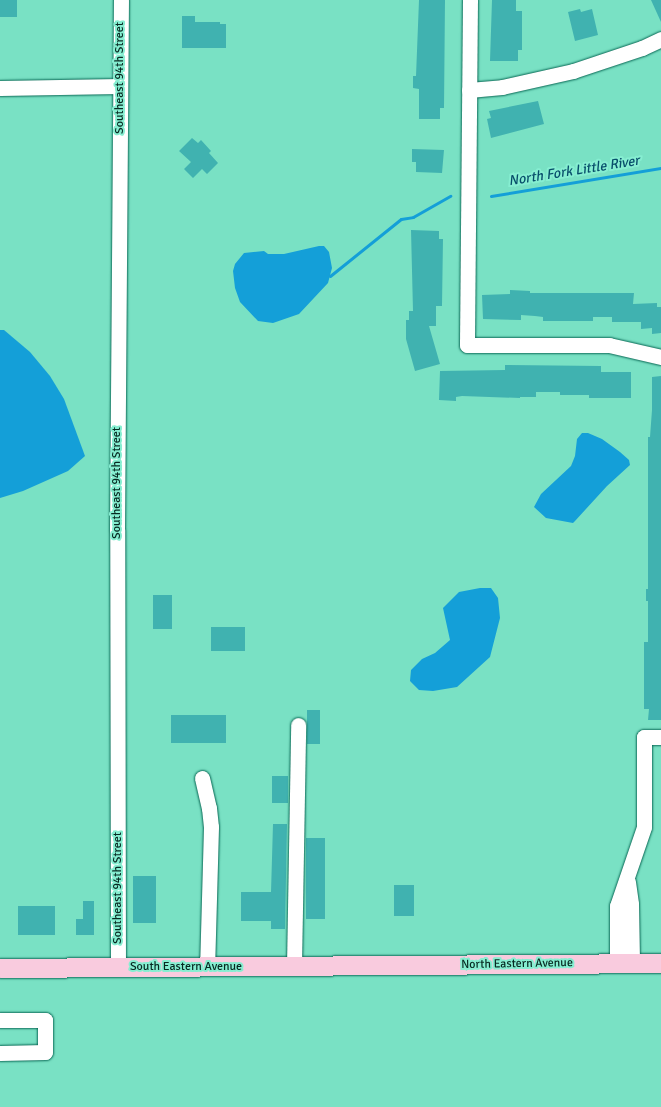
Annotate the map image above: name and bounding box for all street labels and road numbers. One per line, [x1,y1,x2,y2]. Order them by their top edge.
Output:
street label: Southeast 94th Street [113,22,127,134]
street label: Southeast 94th Street [110,427,124,539]
street label: Southeast 94th Street [111,832,125,944]
street label: North Eastern Avenue [461,956,573,972]
street label: South Eastern Avenue [130,960,242,974]

